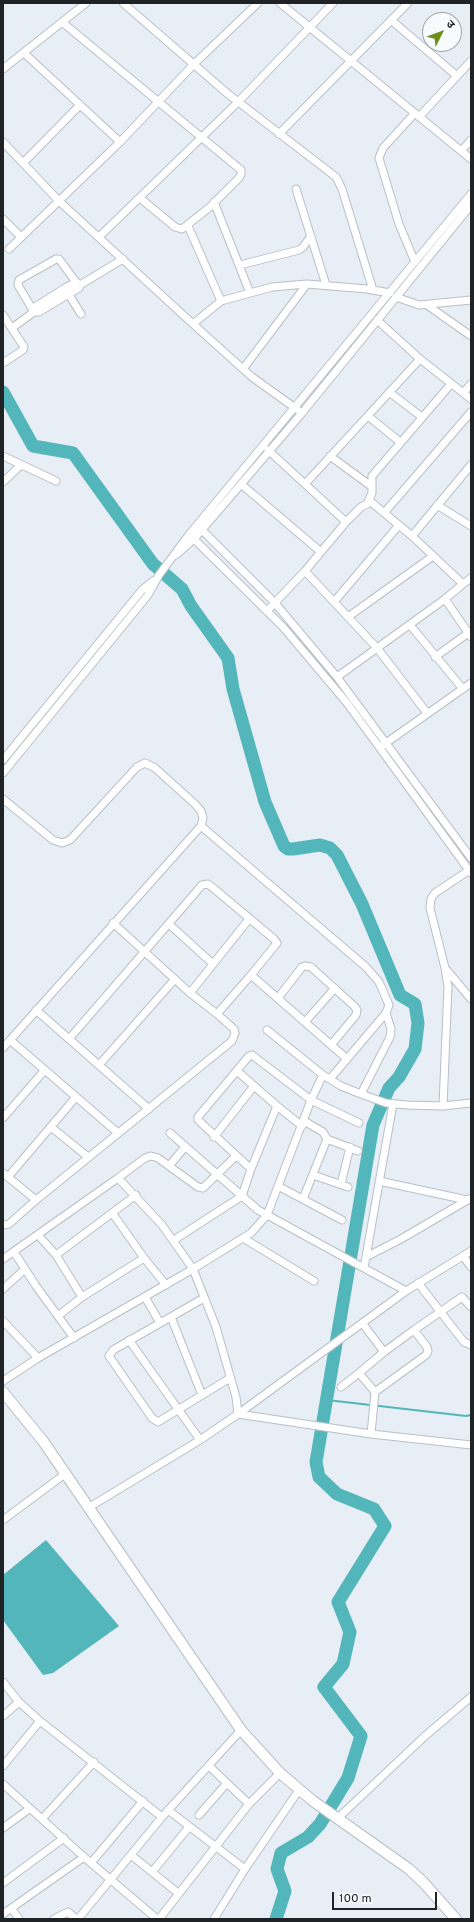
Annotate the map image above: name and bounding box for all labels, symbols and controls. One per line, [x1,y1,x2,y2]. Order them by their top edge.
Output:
north arrow [422,12,462,52]
text: उ [443,18,458,32]
scale bar [334,1884,439,1910]
text: 100 m [339,1891,372,1907]

